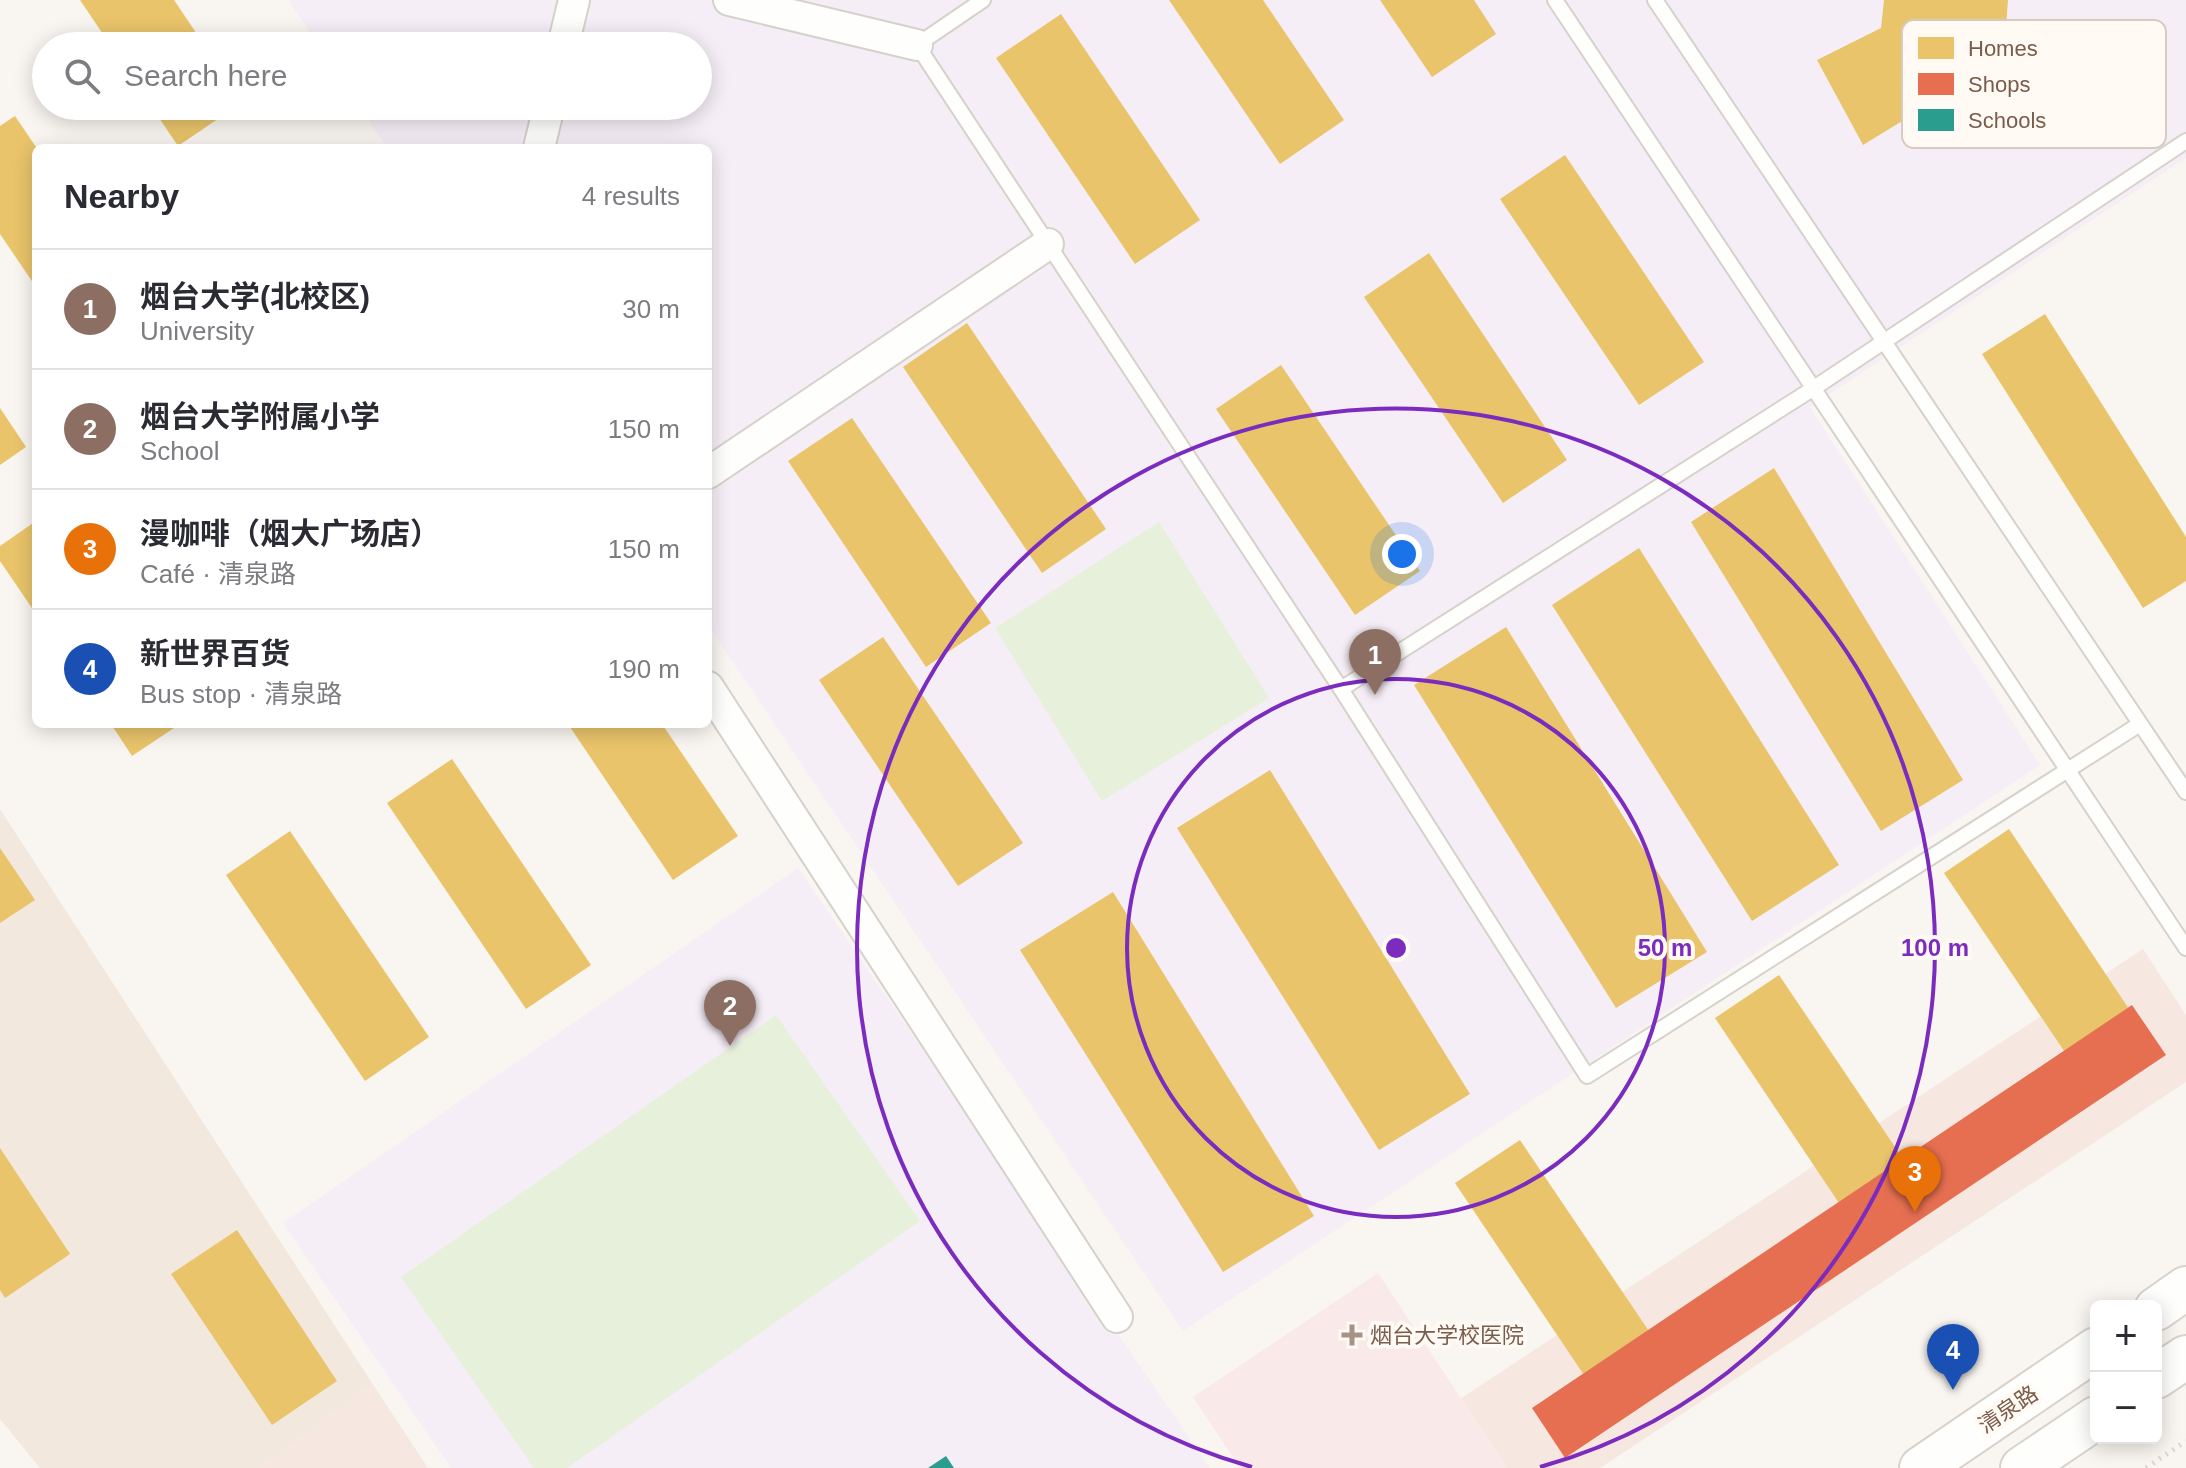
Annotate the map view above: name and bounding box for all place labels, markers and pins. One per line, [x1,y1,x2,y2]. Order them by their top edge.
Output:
pin: 1 [1349,629,1401,695]
centre of rings [1382,934,1410,962]
pin: 2 [704,980,756,1046]
pin: 3 [1889,1146,1941,1212]
place label: 烟台大学校医院 [1370,1323,1524,1348]
marker: 烟台大学校医院 [1341,1324,1363,1346]
pin: 4 [1927,1324,1979,1390]

